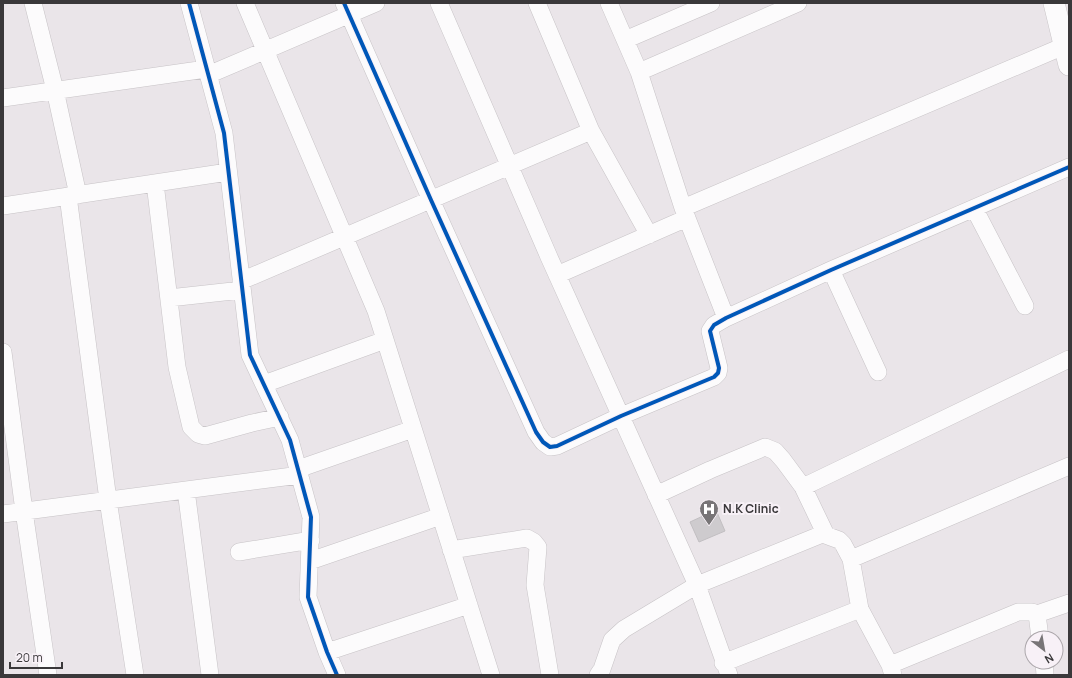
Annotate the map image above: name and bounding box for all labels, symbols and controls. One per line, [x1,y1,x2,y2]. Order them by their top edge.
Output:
hospital icon: N.K Clinic [698,498,720,526]
place label: N.K Clinic [723,500,779,517]
north arrow [1024,630,1064,670]
scale bar [10,644,62,670]
text: 20 m [16,649,43,666]
text: N [1042,651,1057,668]

